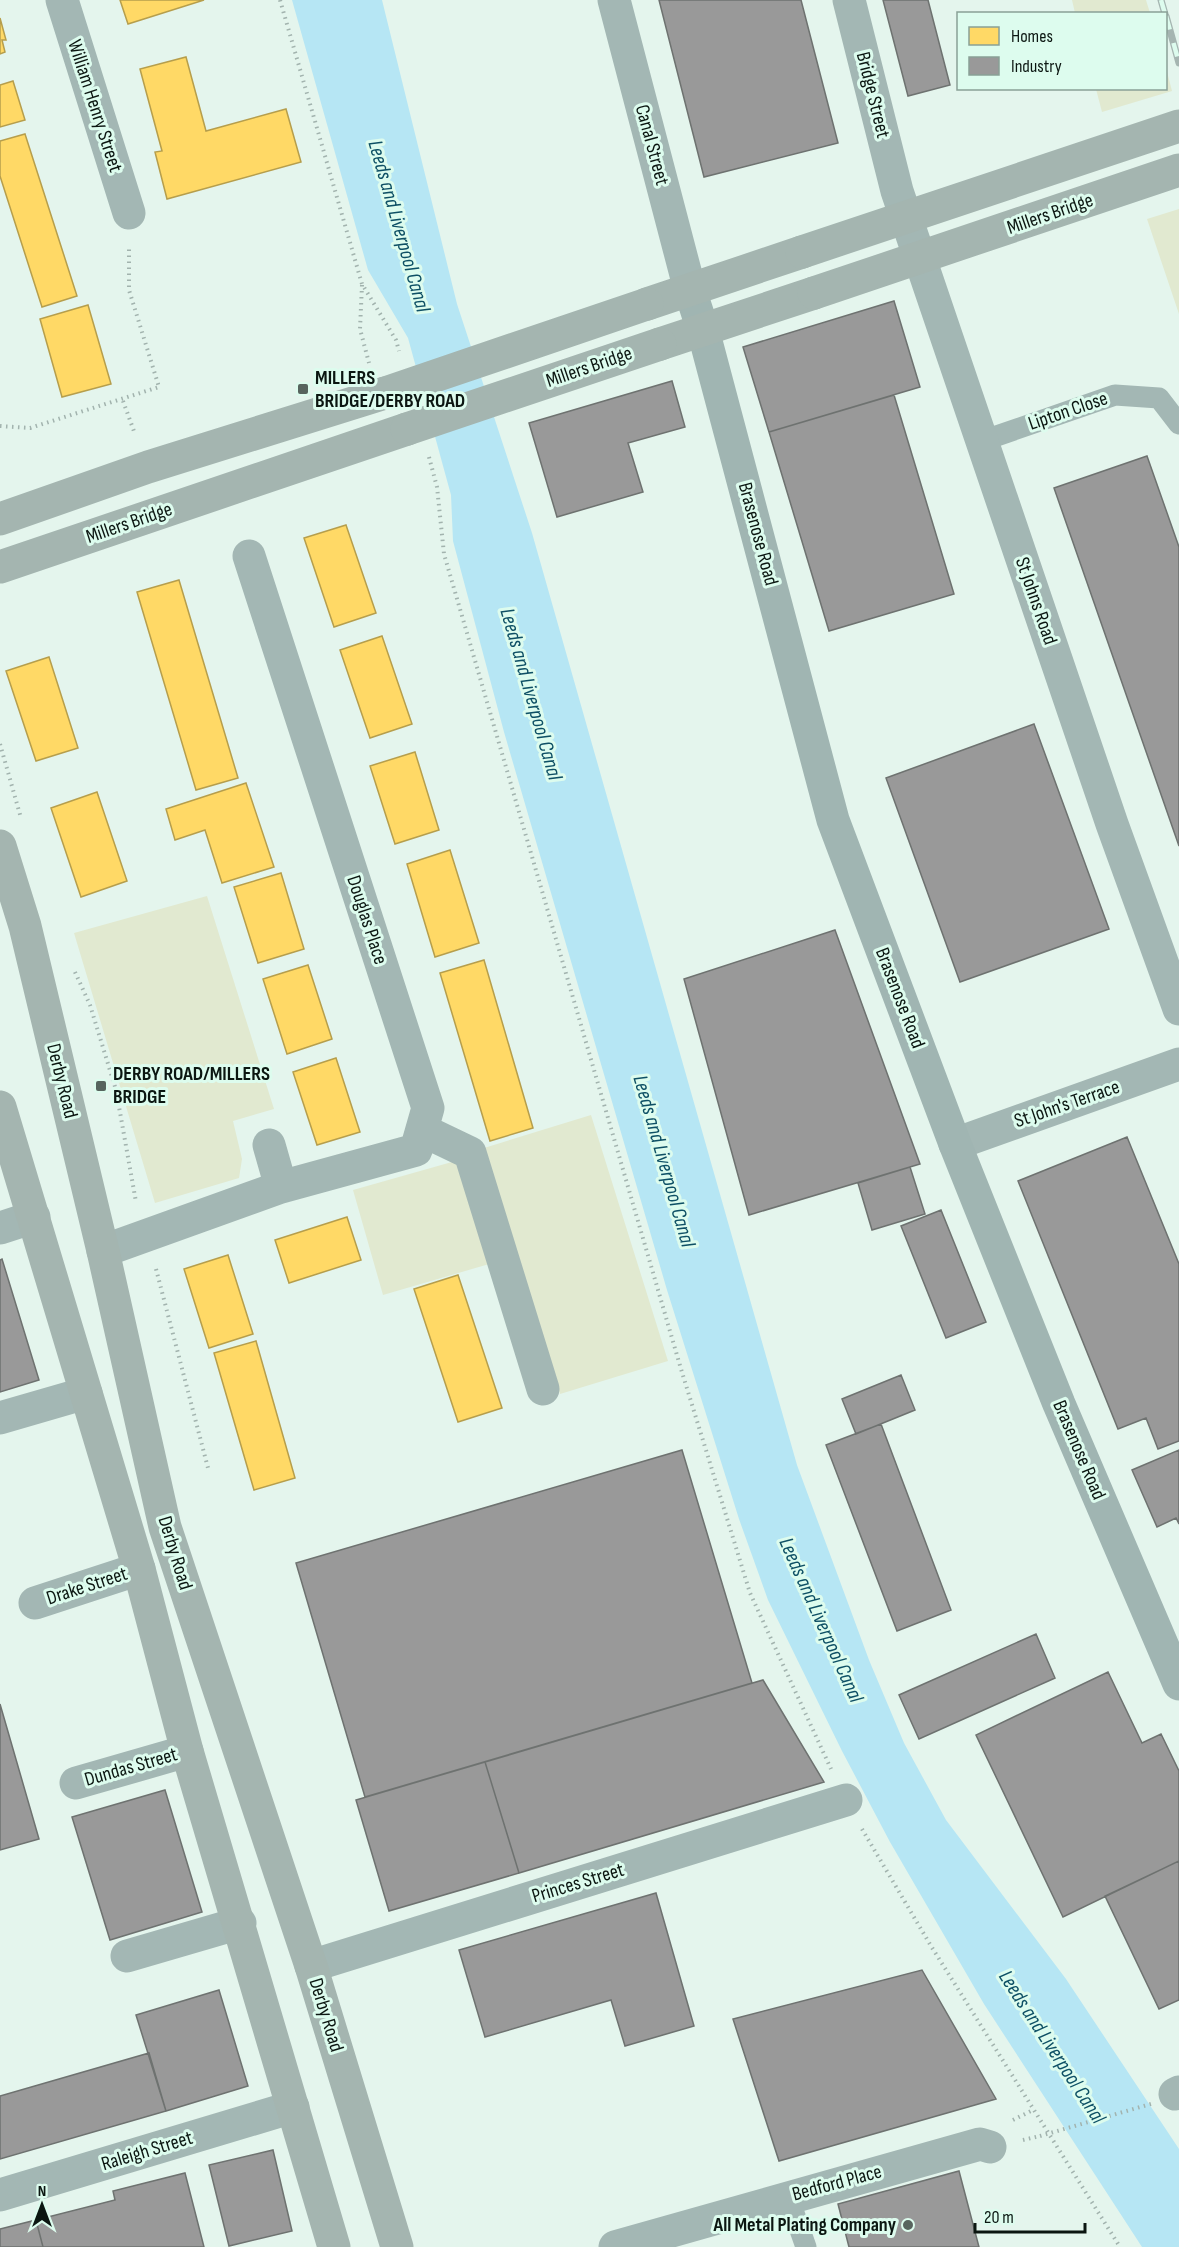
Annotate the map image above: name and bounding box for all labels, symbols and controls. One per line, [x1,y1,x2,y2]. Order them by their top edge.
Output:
legend [957,12,1167,90]
text: Homes [1011,26,1053,47]
street label: William Henry Street [62,37,128,175]
street label: Bridge Street [851,49,895,141]
text: Industry [1011,56,1062,77]
street label: Canal Street [630,102,674,188]
water label: Leeds and Liverpool Canal [363,137,436,316]
street label: Millers Bridge [1004,188,1096,240]
street label: Millers Bridge [543,341,635,393]
place label: MILLERS BRIDGE/DERBY ROAD [315,366,465,413]
marker: MILLERS BRIDGE/DERBY ROAD [296,382,310,396]
street label: Lipton Close [1025,386,1111,436]
street label: Brasenose Road [733,480,783,588]
street label: Millers Bridge [83,497,175,549]
street label: St Johns Road [1010,554,1062,648]
water label: Leeds and Liverpool Canal [495,605,568,784]
street label: Douglas Place [341,872,393,968]
street label: Brasenose Road [870,944,930,1052]
street label: Derby Road [41,1041,83,1121]
place label: DERBY ROAD/MILLERS BRIDGE [113,1062,270,1109]
water label: Leeds and Liverpool Canal [628,1072,701,1251]
street label: St John's Terrace [1011,1075,1123,1133]
marker: DERBY ROAD/MILLERS BRIDGE [94,1079,108,1093]
street label: Brasenose Road [1047,1397,1111,1503]
street label: Derby Road [152,1513,198,1593]
water label: Leeds and Liverpool Canal [773,1534,869,1707]
street label: Drake Street [43,1562,131,1610]
street label: Dundas Street [82,1742,180,1792]
street label: Princes Street [529,1858,627,1908]
water label: Leeds and Liverpool Canal [993,1966,1111,2129]
street label: Derby Road [303,1975,349,2055]
street label: Raleigh Street [99,2126,195,2176]
street label: Bedford Place [790,2160,884,2206]
north arrow [12,2175,72,2235]
text: N [38,2182,46,2201]
scale bar [975,2196,1084,2234]
text: 20 m [984,2207,1014,2228]
place label: All Metal Plating Company [713,2213,897,2237]
marker: All Metal Plating Company [901,2218,915,2232]

